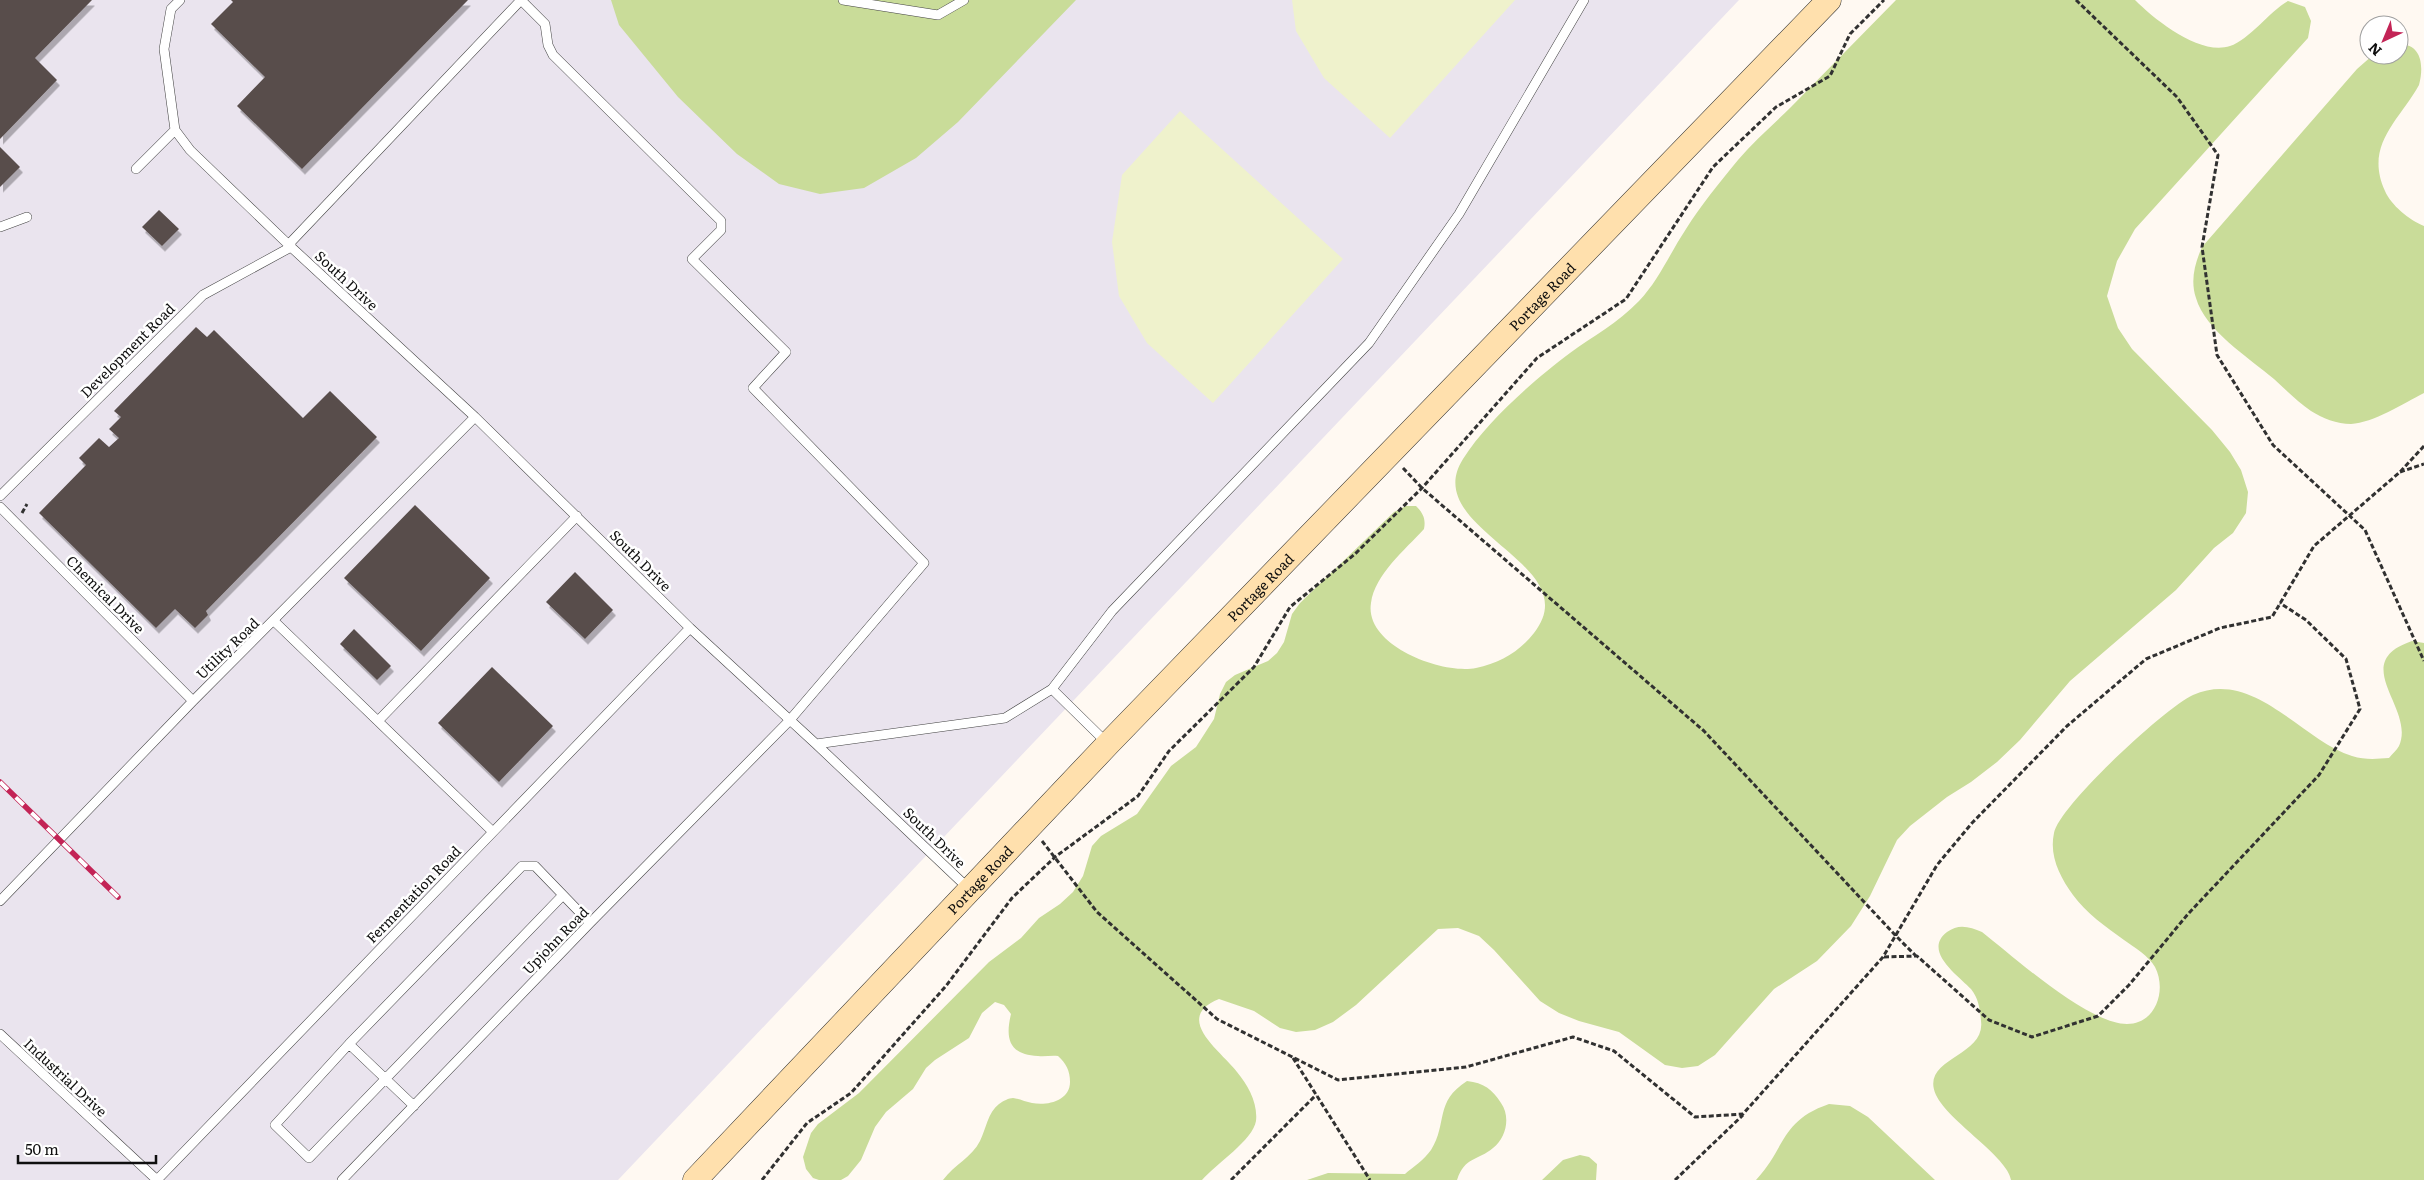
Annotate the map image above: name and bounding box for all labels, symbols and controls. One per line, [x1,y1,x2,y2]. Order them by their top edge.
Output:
north arrow [2359,15,2409,65]
text: N [2363,39,2385,61]
street label: South Drive [311,246,383,314]
street label: Portage Road [1504,257,1580,335]
street label: Development Road [75,298,179,402]
street label: South Drive [606,525,676,595]
street label: Portage Road [1222,548,1298,626]
street label: Chemical Drive [63,551,149,637]
street label: Utility Road [191,613,263,683]
street label: South Drive [899,802,971,872]
street label: Portage Road [942,840,1017,918]
street label: Fermentation Road [361,841,465,947]
street label: Upjohn Road [518,901,593,978]
street label: Industrial Drive [20,1033,112,1121]
scale bar [18,1132,155,1164]
text: 50 m [25,1137,59,1160]

